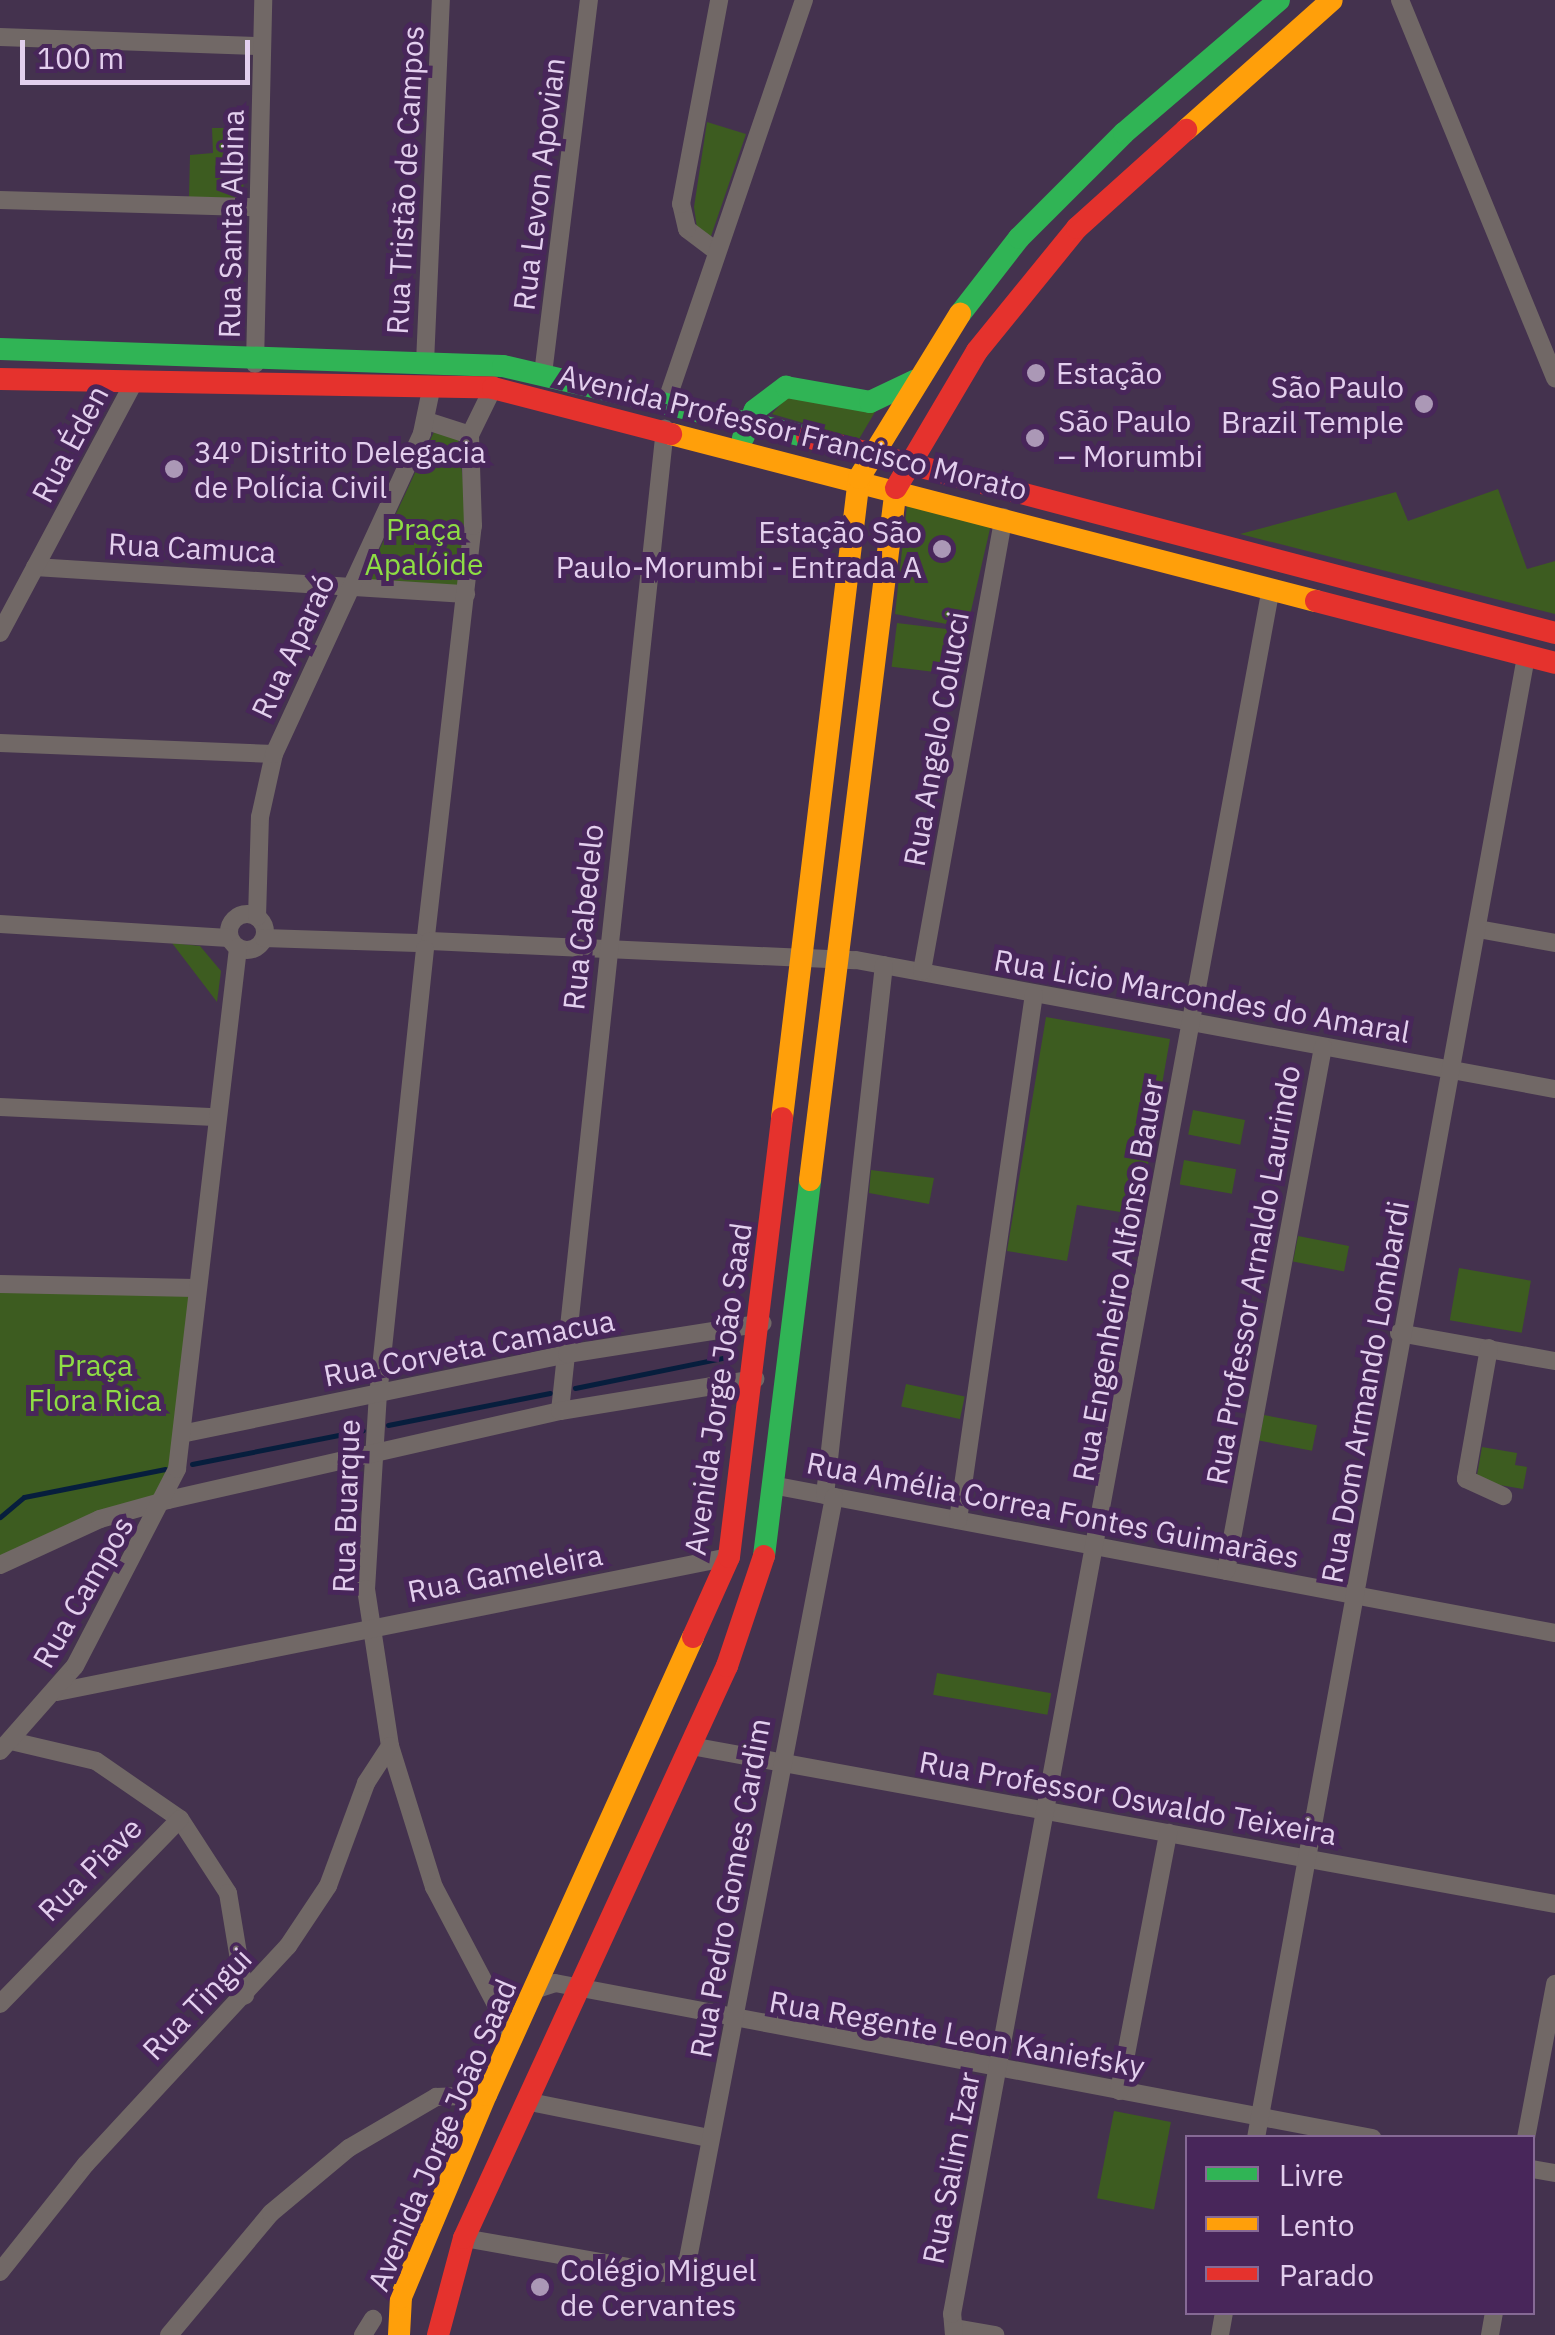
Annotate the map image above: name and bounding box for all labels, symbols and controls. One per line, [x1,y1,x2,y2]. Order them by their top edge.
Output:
scale bar [25,20,255,82]
street label: Rua Tristão de Campos [379,25,431,335]
text: 100 m [37,38,124,77]
street label: Rua Levon Apovian [506,56,572,312]
street label: Rua Santa Albina [211,109,251,339]
place label: Estação [1056,355,1162,391]
street label: Avenida Professor Francisco Morato [555,356,1031,508]
marker: Estação [1025,362,1047,384]
place label: São Paulo Brazil Temple [1221,369,1404,440]
street label: Rua Éden [24,379,116,509]
marker: São Paulo Brazil Temple [1413,393,1435,415]
place label: São Paulo – Morumbi [1058,403,1203,474]
marker: São Paulo – Morumbi [1022,425,1048,451]
place label: 34º Distrito Delegacia de Polícia Civil [194,434,486,504]
marker: 34º Distrito Delegacia de Polícia Civil [163,458,185,480]
park label: Praça Apalóide [365,511,483,582]
place label: Estação São Paulo-Morumbi - Entrada A [556,514,922,584]
street label: Rua Camuca [107,526,277,570]
marker: Estação São Paulo-Morumbi - Entrada A [931,538,953,560]
street label: Rua Aparaó [244,568,342,724]
street label: Rua Angelo Colucci [896,609,976,869]
street label: Rua Cabedelo [555,822,611,1012]
street label: Rua Licio Marcondes do Amaral [991,942,1413,1050]
street label: Rua Professor Arnaldo Laurindo [1198,1062,1308,1488]
street label: Rua Engenheiro Alfonso Bauer [1065,1076,1171,1484]
street label: Rua Dom Armando Lombardi [1314,1198,1416,1586]
street label: Avenida Jorge João Saad [677,1221,759,1557]
street label: Rua Corveta Camacua [320,1302,618,1394]
park label: Praça Flora Rica [28,1347,162,1418]
street label: Rua Buarque [325,1419,367,1593]
street label: Rua Amélia Correa Fontes Guimarães [804,1445,1302,1575]
street label: Rua Campos [25,1510,141,1674]
street label: Rua Gameleira [404,1536,606,1610]
street label: Rua Pedro Gomes Cardim [682,1715,778,2061]
street label: Rua Professor Oswaldo Teixeira [916,1744,1340,1852]
street label: Rua Piave [31,1810,149,1928]
street label: Rua Tingui [135,1941,259,2067]
street label: Avenida Jorge João Saad [360,1974,524,2296]
street label: Rua Regente Leon Kaniefsky [767,1983,1147,2085]
street label: Rua Salim Izar [915,2069,987,2267]
legend [1185,2135,1535,2315]
text: Livre [1279,2155,1344,2194]
text: Lento [1279,2205,1354,2244]
place label: Colégio Miguel de Cervantes [560,2252,757,2322]
text: Parado [1279,2255,1374,2294]
marker: Colégio Miguel de Cervantes [529,2276,551,2298]

